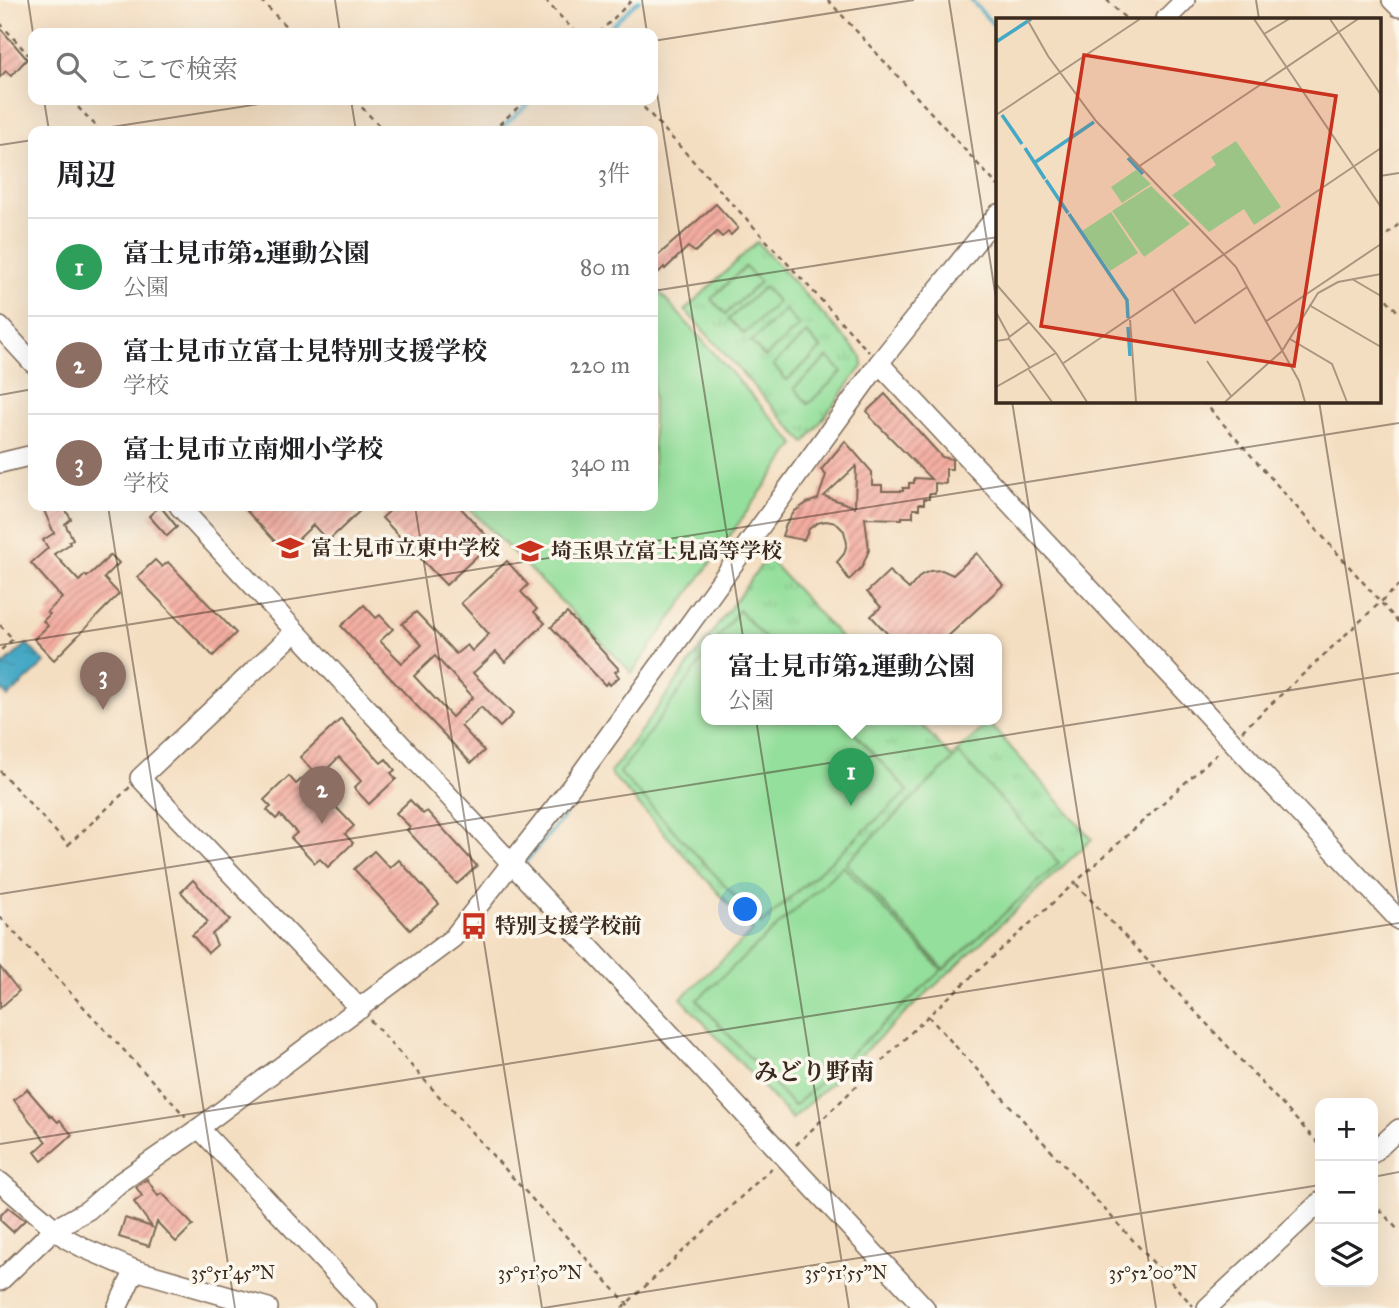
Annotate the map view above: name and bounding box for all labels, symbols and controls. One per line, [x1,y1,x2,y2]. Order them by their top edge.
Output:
inset map [996,18,1382,402]
search box [28,28,658,105]
icon: search [52,48,90,86]
text: ここで検索 [108,53,238,85]
text: 周辺 [56,157,116,193]
text: 3件 [598,159,630,187]
text: 富士見市第2運動公園 [123,237,370,269]
text: 1 [74,253,84,281]
text: 80 m [580,253,630,281]
text: 公園 [123,273,169,301]
text: 富士見市立富士見特別支援学校 [123,335,487,367]
text: 2 [73,351,85,379]
text: 220 m [570,351,630,379]
text: 学校 [123,371,169,399]
text: 富士見市立南畑小学校 [123,433,383,465]
text: 3 [74,449,84,477]
text: 340 m [570,449,630,477]
text: 学校 [123,469,169,497]
school or university icon: 富士見市立東中学校 [275,533,305,563]
place label: 富士見市立東中学校 [311,535,500,561]
school or university icon: 埼玉県立富士見高等学校 [515,536,545,566]
place label: 埼玉県立富士見高等学校 [551,538,782,564]
popup [701,634,1002,725]
text: 富士見市第2運動公園 [728,650,975,682]
pin: 3 [80,652,126,710]
text: 公園 [728,686,774,714]
pin: 1 [828,748,874,806]
pin: 2 [299,766,345,824]
your location [728,892,762,926]
bus stop icon: 特別支援学校前 [459,911,489,941]
place label: 特別支援学校前 [495,913,642,939]
district label: みどり野南 [754,1057,874,1087]
map controls [1315,1098,1378,1287]
button: + [1315,1098,1378,1161]
button: − [1315,1161,1378,1224]
button: layers [1315,1224,1378,1287]
text: 35°51'45"N [191,1262,275,1284]
text: 35°51'50"N [498,1262,582,1284]
text: 35°51'55"N [805,1262,887,1284]
text: 35°52'00"N [1109,1262,1197,1284]

